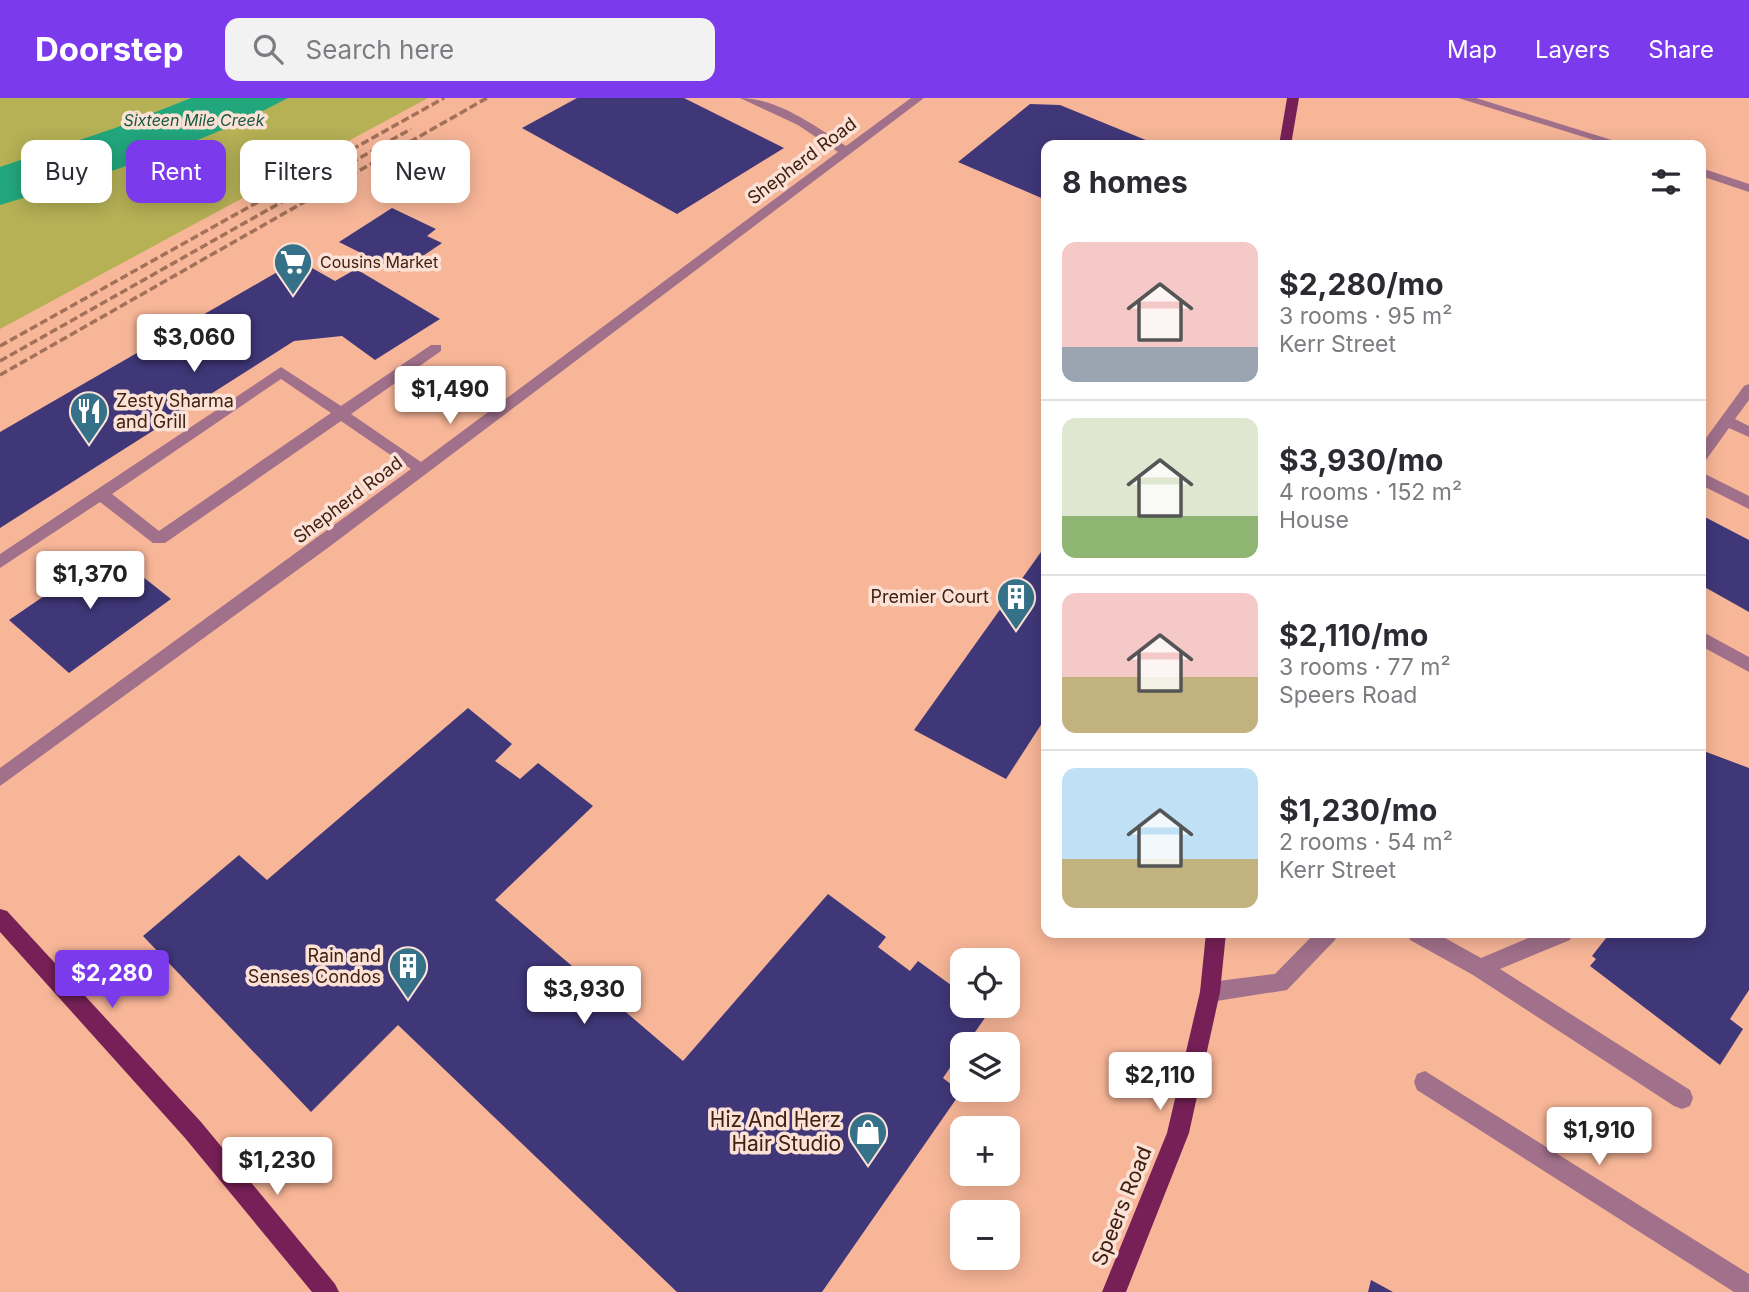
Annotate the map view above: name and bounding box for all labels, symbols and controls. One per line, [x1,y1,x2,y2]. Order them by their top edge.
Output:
search box [225,18,715,81]
text: Doorstep [35,29,183,69]
icon: search [249,30,287,68]
text: Search here [305,34,454,65]
text: Map [1447,35,1497,64]
text: Layers [1535,35,1610,64]
text: Share [1648,35,1714,64]
water label: Sixteen Mile Creek [123,110,265,130]
street label: Shepherd Road [743,113,860,208]
chip: Buy [21,140,112,203]
chip: Rent [126,140,226,203]
chip: Filters [240,140,357,203]
chip: New [371,140,470,203]
icon: filters [1647,163,1685,201]
text: 8 homes [1062,164,1188,200]
supermarket icon: Cousins Market [272,241,314,296]
place label: Cousins Market [320,252,438,272]
text: $2,280/mo [1279,266,1444,302]
icon: home [1118,270,1202,354]
text: 3 rooms · 95 m² [1279,302,1452,330]
pin: $3,060 [137,314,251,374]
text: $3,060 [153,323,235,351]
text: Kerr Street [1279,330,1396,358]
pin: $1,490 [393,366,507,426]
text: $1,490 [411,375,489,403]
restaurant icon: Zesty Sharma and Grill [68,390,110,445]
place label: Zesty Sharma and Grill [116,390,234,432]
text: $3,930/mo [1279,442,1444,478]
icon: home [1118,446,1202,530]
street label: Shepherd Road [289,452,406,547]
text: 4 rooms · 152 m² [1279,478,1462,506]
text: House [1279,506,1349,534]
pin: $1,370 [33,552,147,611]
text: $1,370 [52,560,128,588]
building icon: Premier Court [995,576,1037,631]
place label: Premier Court [871,586,989,607]
text: $2,110/mo [1279,617,1428,653]
icon: home [1118,621,1202,705]
text: 3 rooms · 77 m² [1279,653,1451,681]
text: Speers Road [1279,681,1417,709]
text: $1,230/mo [1279,792,1438,828]
icon: home [1118,796,1202,880]
text: 2 rooms · 54 m² [1279,828,1453,856]
text: Kerr Street [1279,856,1396,884]
place label: Rain and Senses Condos [248,945,381,987]
building icon: Rain and Senses Condos [387,945,429,1000]
map controls [950,948,1020,1270]
button: locate [950,948,1020,1018]
pin: $2,280 [55,950,169,1010]
text: $2,280 [71,959,153,987]
pin: $3,930 [527,967,641,1026]
text: $3,930 [543,975,625,1003]
button: layers [950,1032,1020,1102]
pin: $2,110 [1103,1052,1217,1112]
text: $2,110 [1125,1061,1195,1089]
place label: Hiz And Herz Hair Studio [710,1107,841,1156]
pin: $1,910 [1542,1108,1656,1167]
shop icon: Hiz And Herz Hair Studio [847,1111,889,1166]
button: + [950,1116,1020,1186]
text: $1,910 [1563,1116,1635,1144]
pin: $1,230 [220,1138,334,1197]
street label: Speers Road [1086,1143,1157,1269]
text: $1,230 [238,1146,316,1174]
button: − [950,1200,1020,1270]

